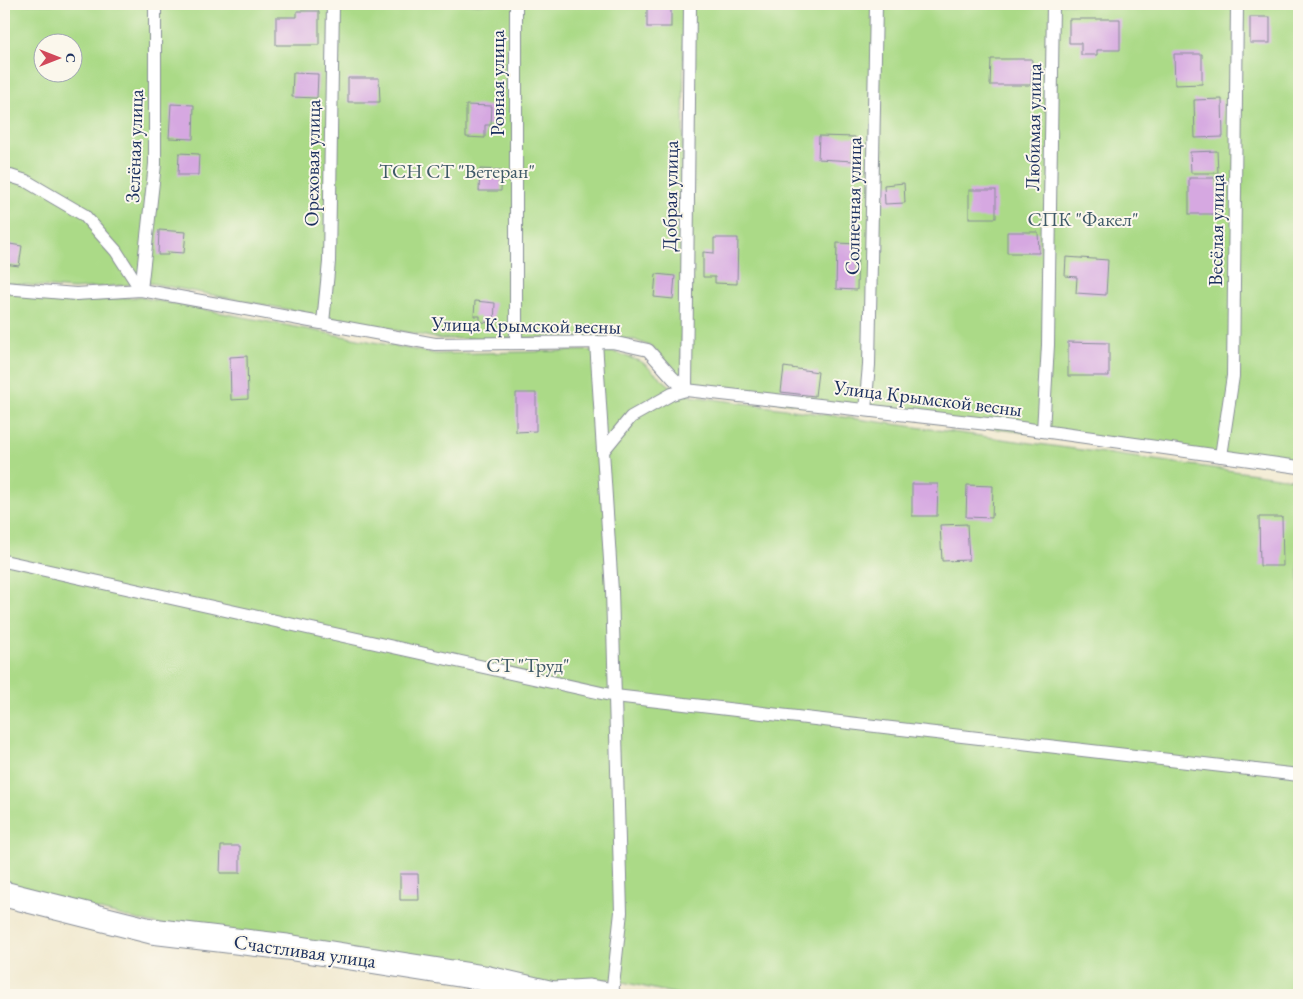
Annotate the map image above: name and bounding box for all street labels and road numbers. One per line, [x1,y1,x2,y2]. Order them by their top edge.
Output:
street label: Ровная улица [484,30,510,136]
street label: Любимая улица [1019,63,1047,191]
street label: Зелёная улица [119,89,149,203]
street label: Ореховая улица [298,99,326,227]
street label: Солнечная улица [839,137,867,275]
street label: Добрая улица [656,140,684,252]
street label: Весёлая улица [1202,174,1230,286]
street label: Улица Крымской весны [430,310,621,340]
street label: Улица Крымской весны [831,373,1024,422]
street label: Счастливая улица [232,928,378,974]

